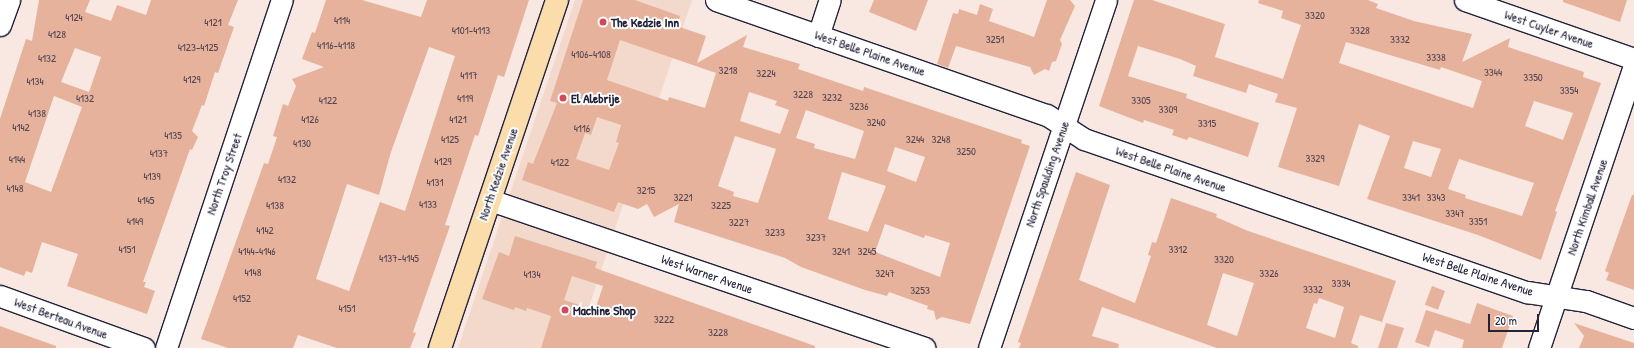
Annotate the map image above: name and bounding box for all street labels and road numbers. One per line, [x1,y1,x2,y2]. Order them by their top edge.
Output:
street label: West Cuyler Avenue [1502,6,1596,52]
street label: West Belle Plaine Avenue [813,27,927,79]
street label: North Spaulding Avenue [1022,119,1072,229]
street label: North Kedzie Avenue [475,126,521,222]
street label: North Troy Street [203,131,245,217]
street label: West Belle Plaine Avenue [1114,143,1228,195]
street label: North Kimball Avenue [1563,157,1611,257]
street label: West Belle Plaine Avenue [1420,249,1536,299]
street label: West Warner Avenue [659,251,755,297]
street label: West Berteau Avenue [12,294,110,342]

